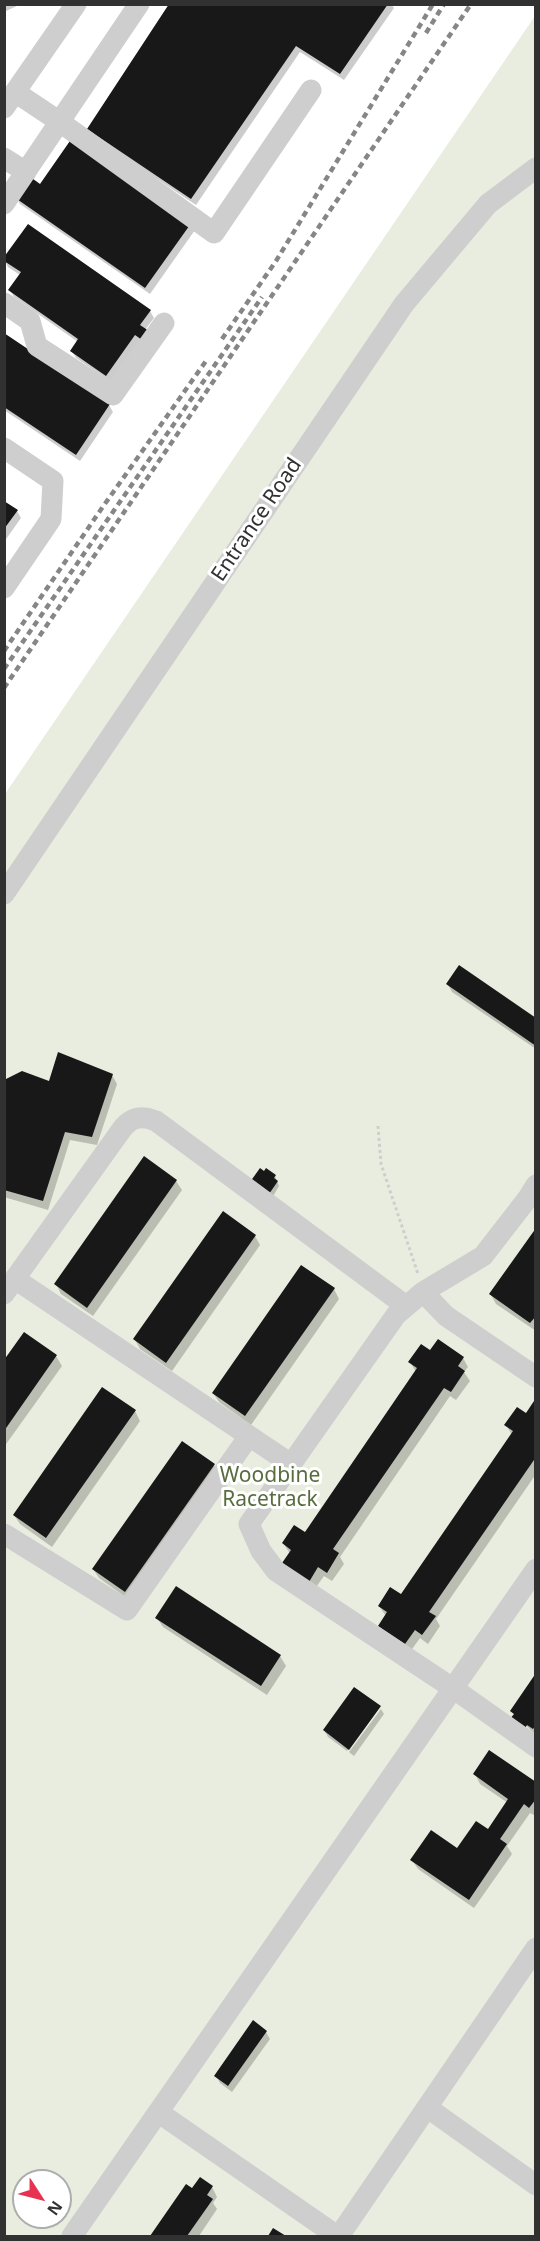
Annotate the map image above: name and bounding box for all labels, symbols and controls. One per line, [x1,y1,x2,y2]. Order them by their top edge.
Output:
street label: Entrance Road [207,454,307,586]
park label: Woodbine Racetrack [220,1463,320,1513]
north arrow [12,2169,72,2229]
text: N [42,2197,68,2220]

